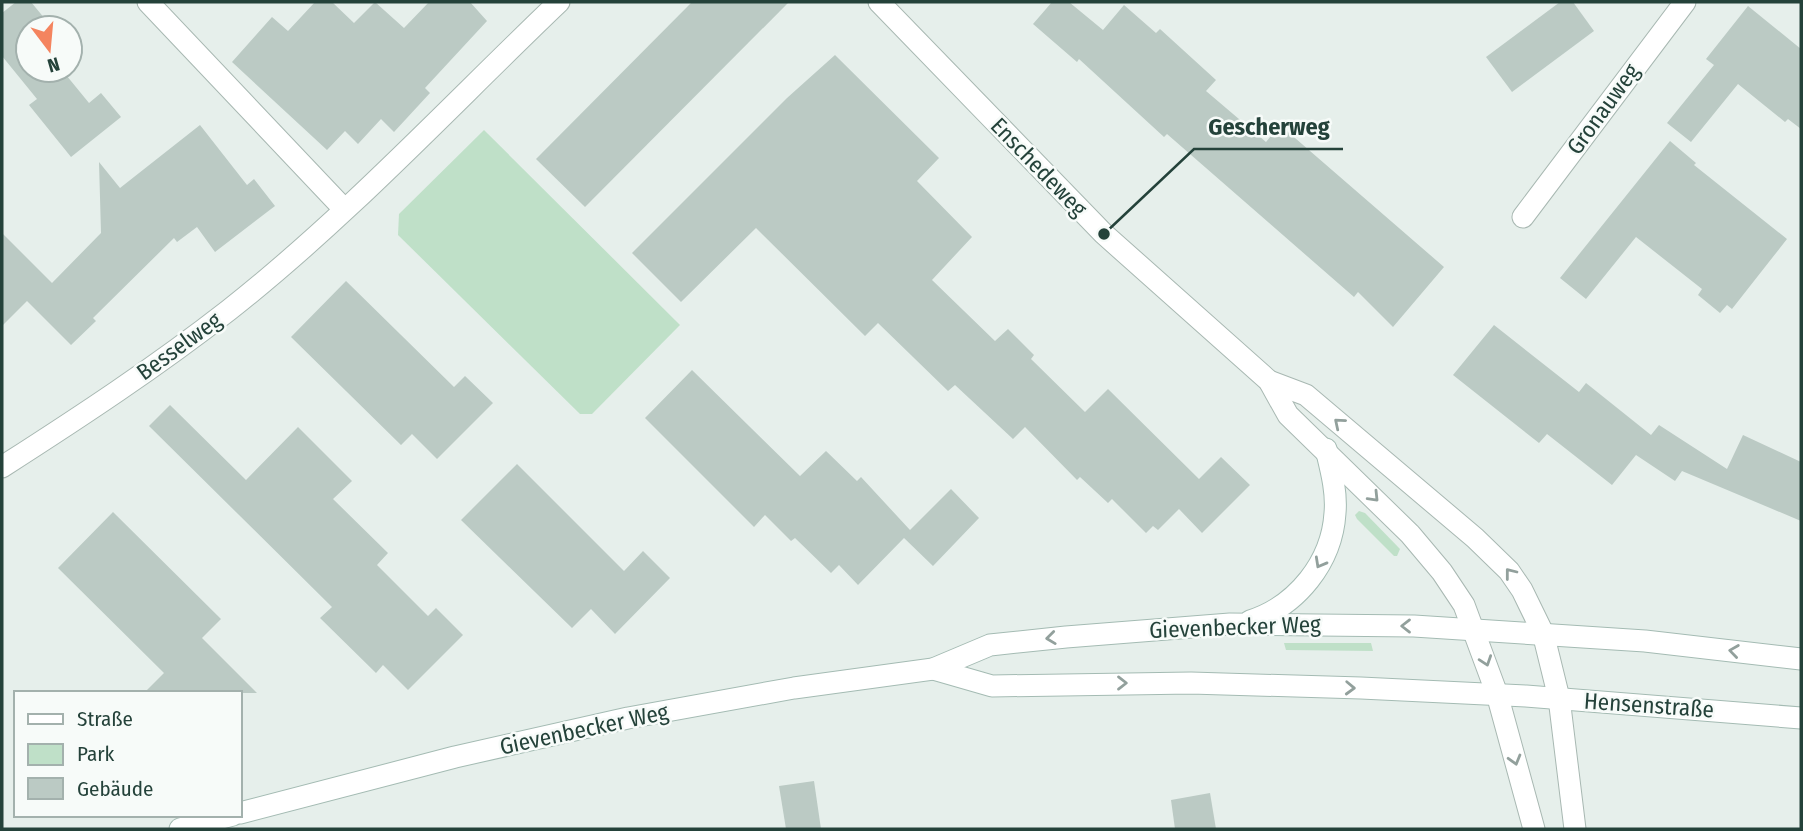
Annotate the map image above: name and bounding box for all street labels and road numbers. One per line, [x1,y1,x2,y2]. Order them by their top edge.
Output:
street label: Gronauweg [1561,58,1645,160]
street label: Enschedeweg [985,112,1093,222]
street label: Besselweg [131,306,227,386]
street label: Gievenbecker Weg [1149,610,1322,644]
street label: Hensenstraße [1583,686,1715,724]
street label: Gievenbecker Weg [497,697,671,761]

